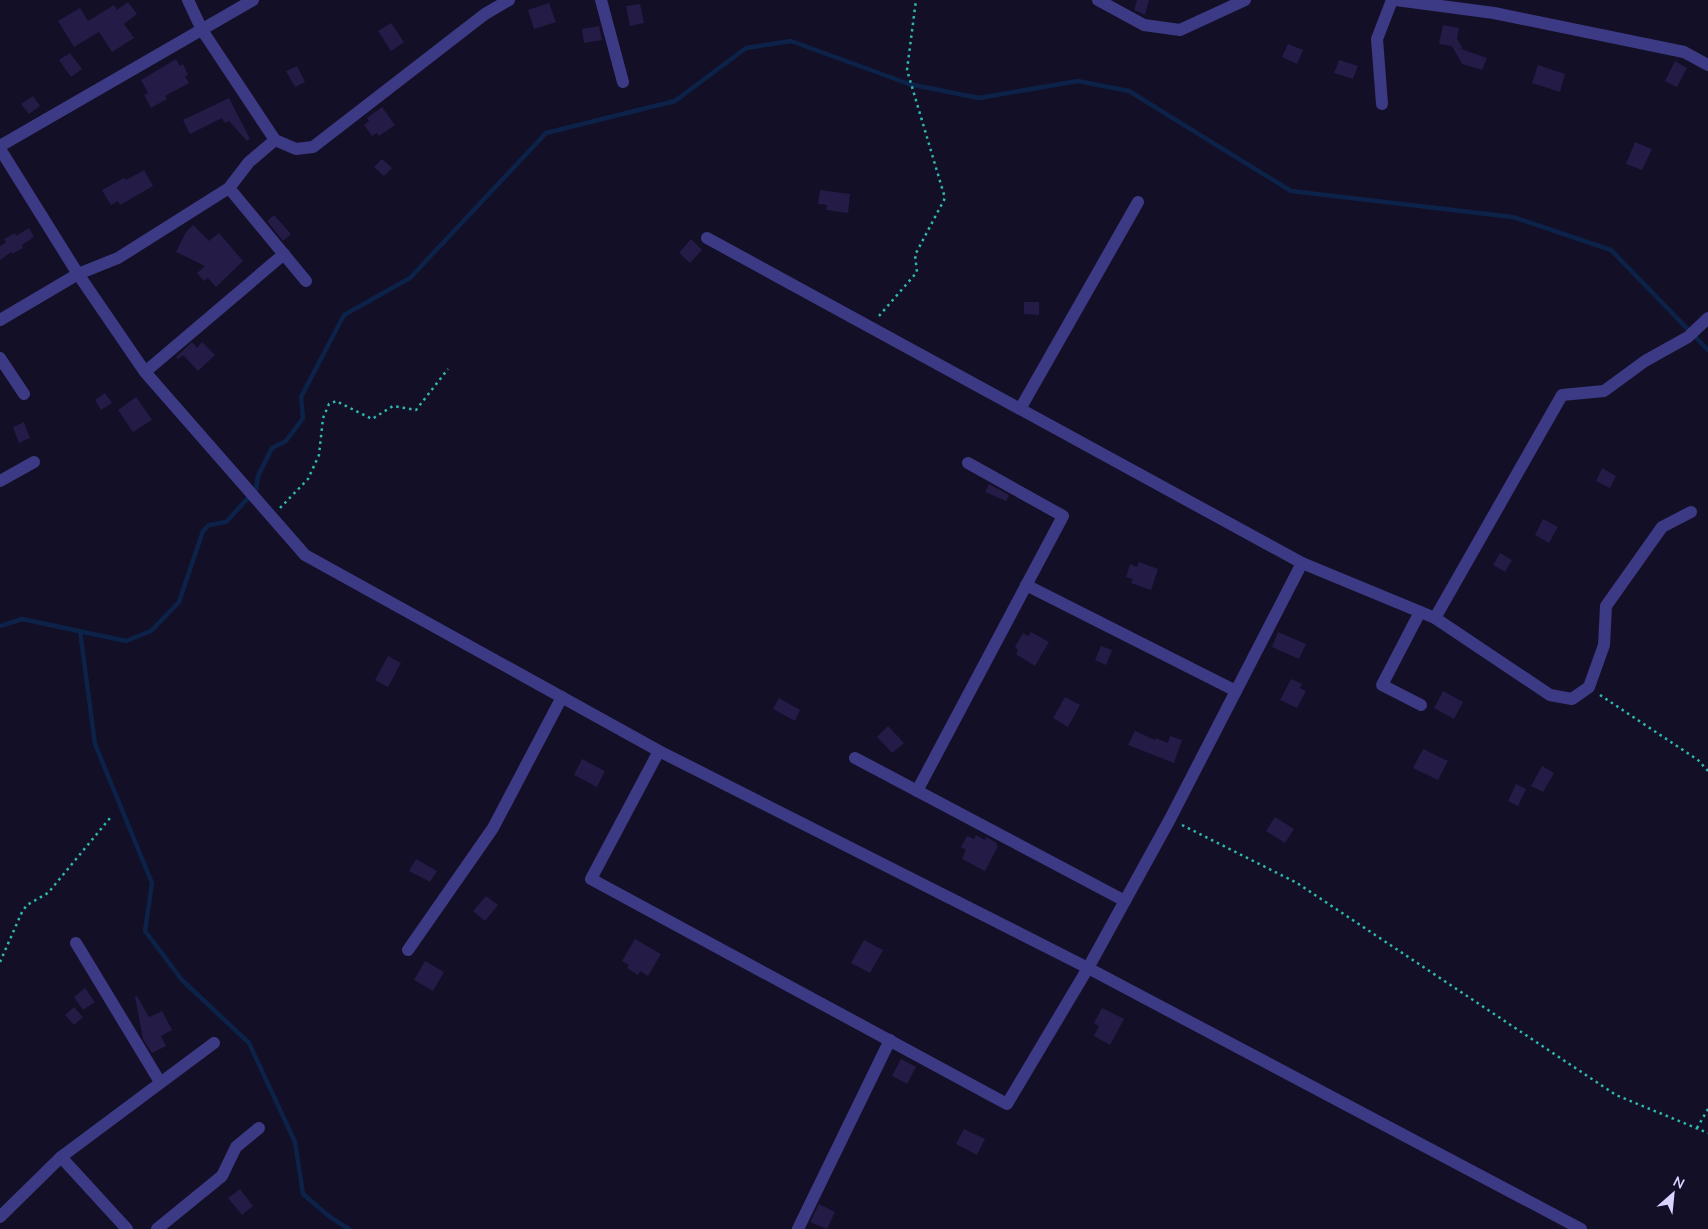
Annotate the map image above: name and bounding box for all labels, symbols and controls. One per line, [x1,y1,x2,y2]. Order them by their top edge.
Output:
north arrow [1648,1169,1698,1219]
text: N [1670,1172,1688,1194]

